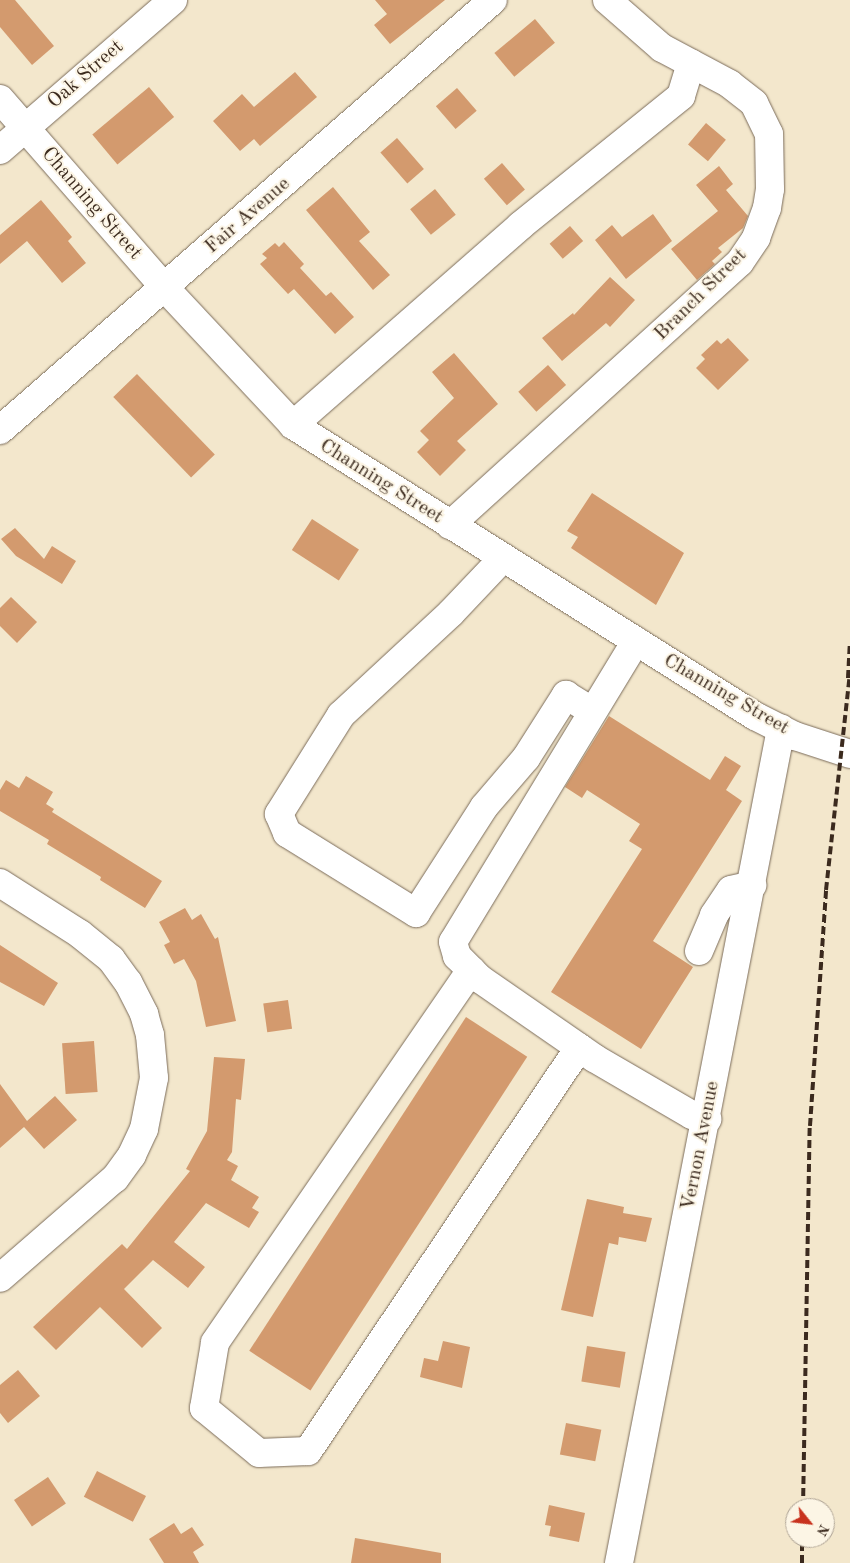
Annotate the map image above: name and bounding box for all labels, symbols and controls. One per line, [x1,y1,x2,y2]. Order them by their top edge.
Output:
street label: Oak Street [43,35,129,115]
street label: Channing Street [36,143,146,265]
street label: Fair Avenue [201,173,295,259]
street label: Branch Street [650,244,752,346]
street label: Channing Street [315,434,447,530]
street label: Channing Street [659,649,793,741]
street label: Vernon Avenue [677,1079,725,1213]
north arrow [785,1498,835,1548]
text: N [814,1522,831,1538]

